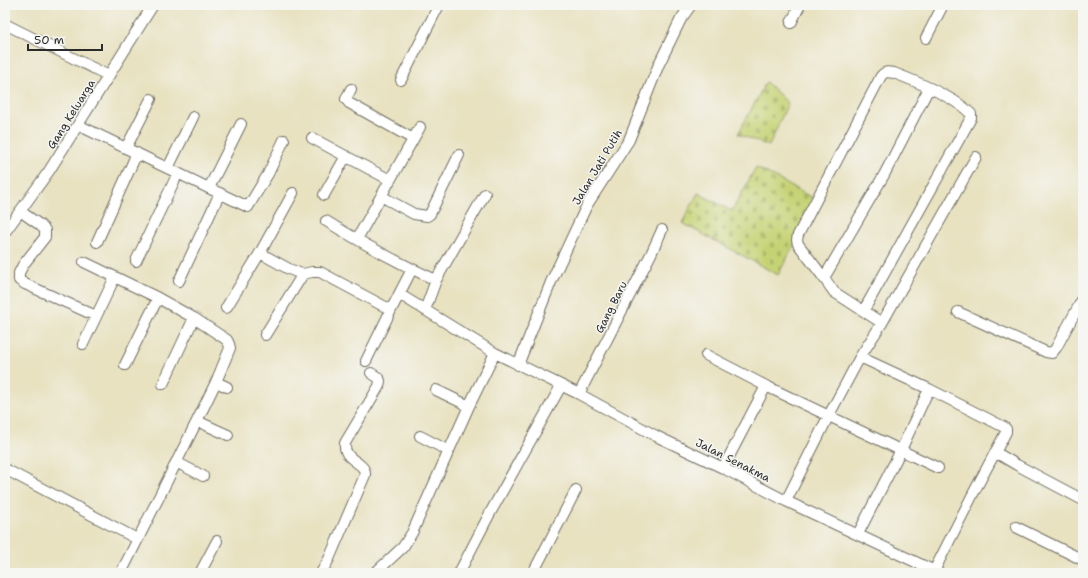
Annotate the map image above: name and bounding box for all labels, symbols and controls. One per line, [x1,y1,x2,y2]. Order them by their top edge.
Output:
scale bar [28,26,102,52]
text: 50 m [34,32,64,48]
street label: Gang Keluarga [44,76,99,152]
street label: Jalan Jati Putih [569,127,626,208]
street label: Gang Baru [592,279,631,336]
street label: Jalan Senakma [693,435,773,486]

